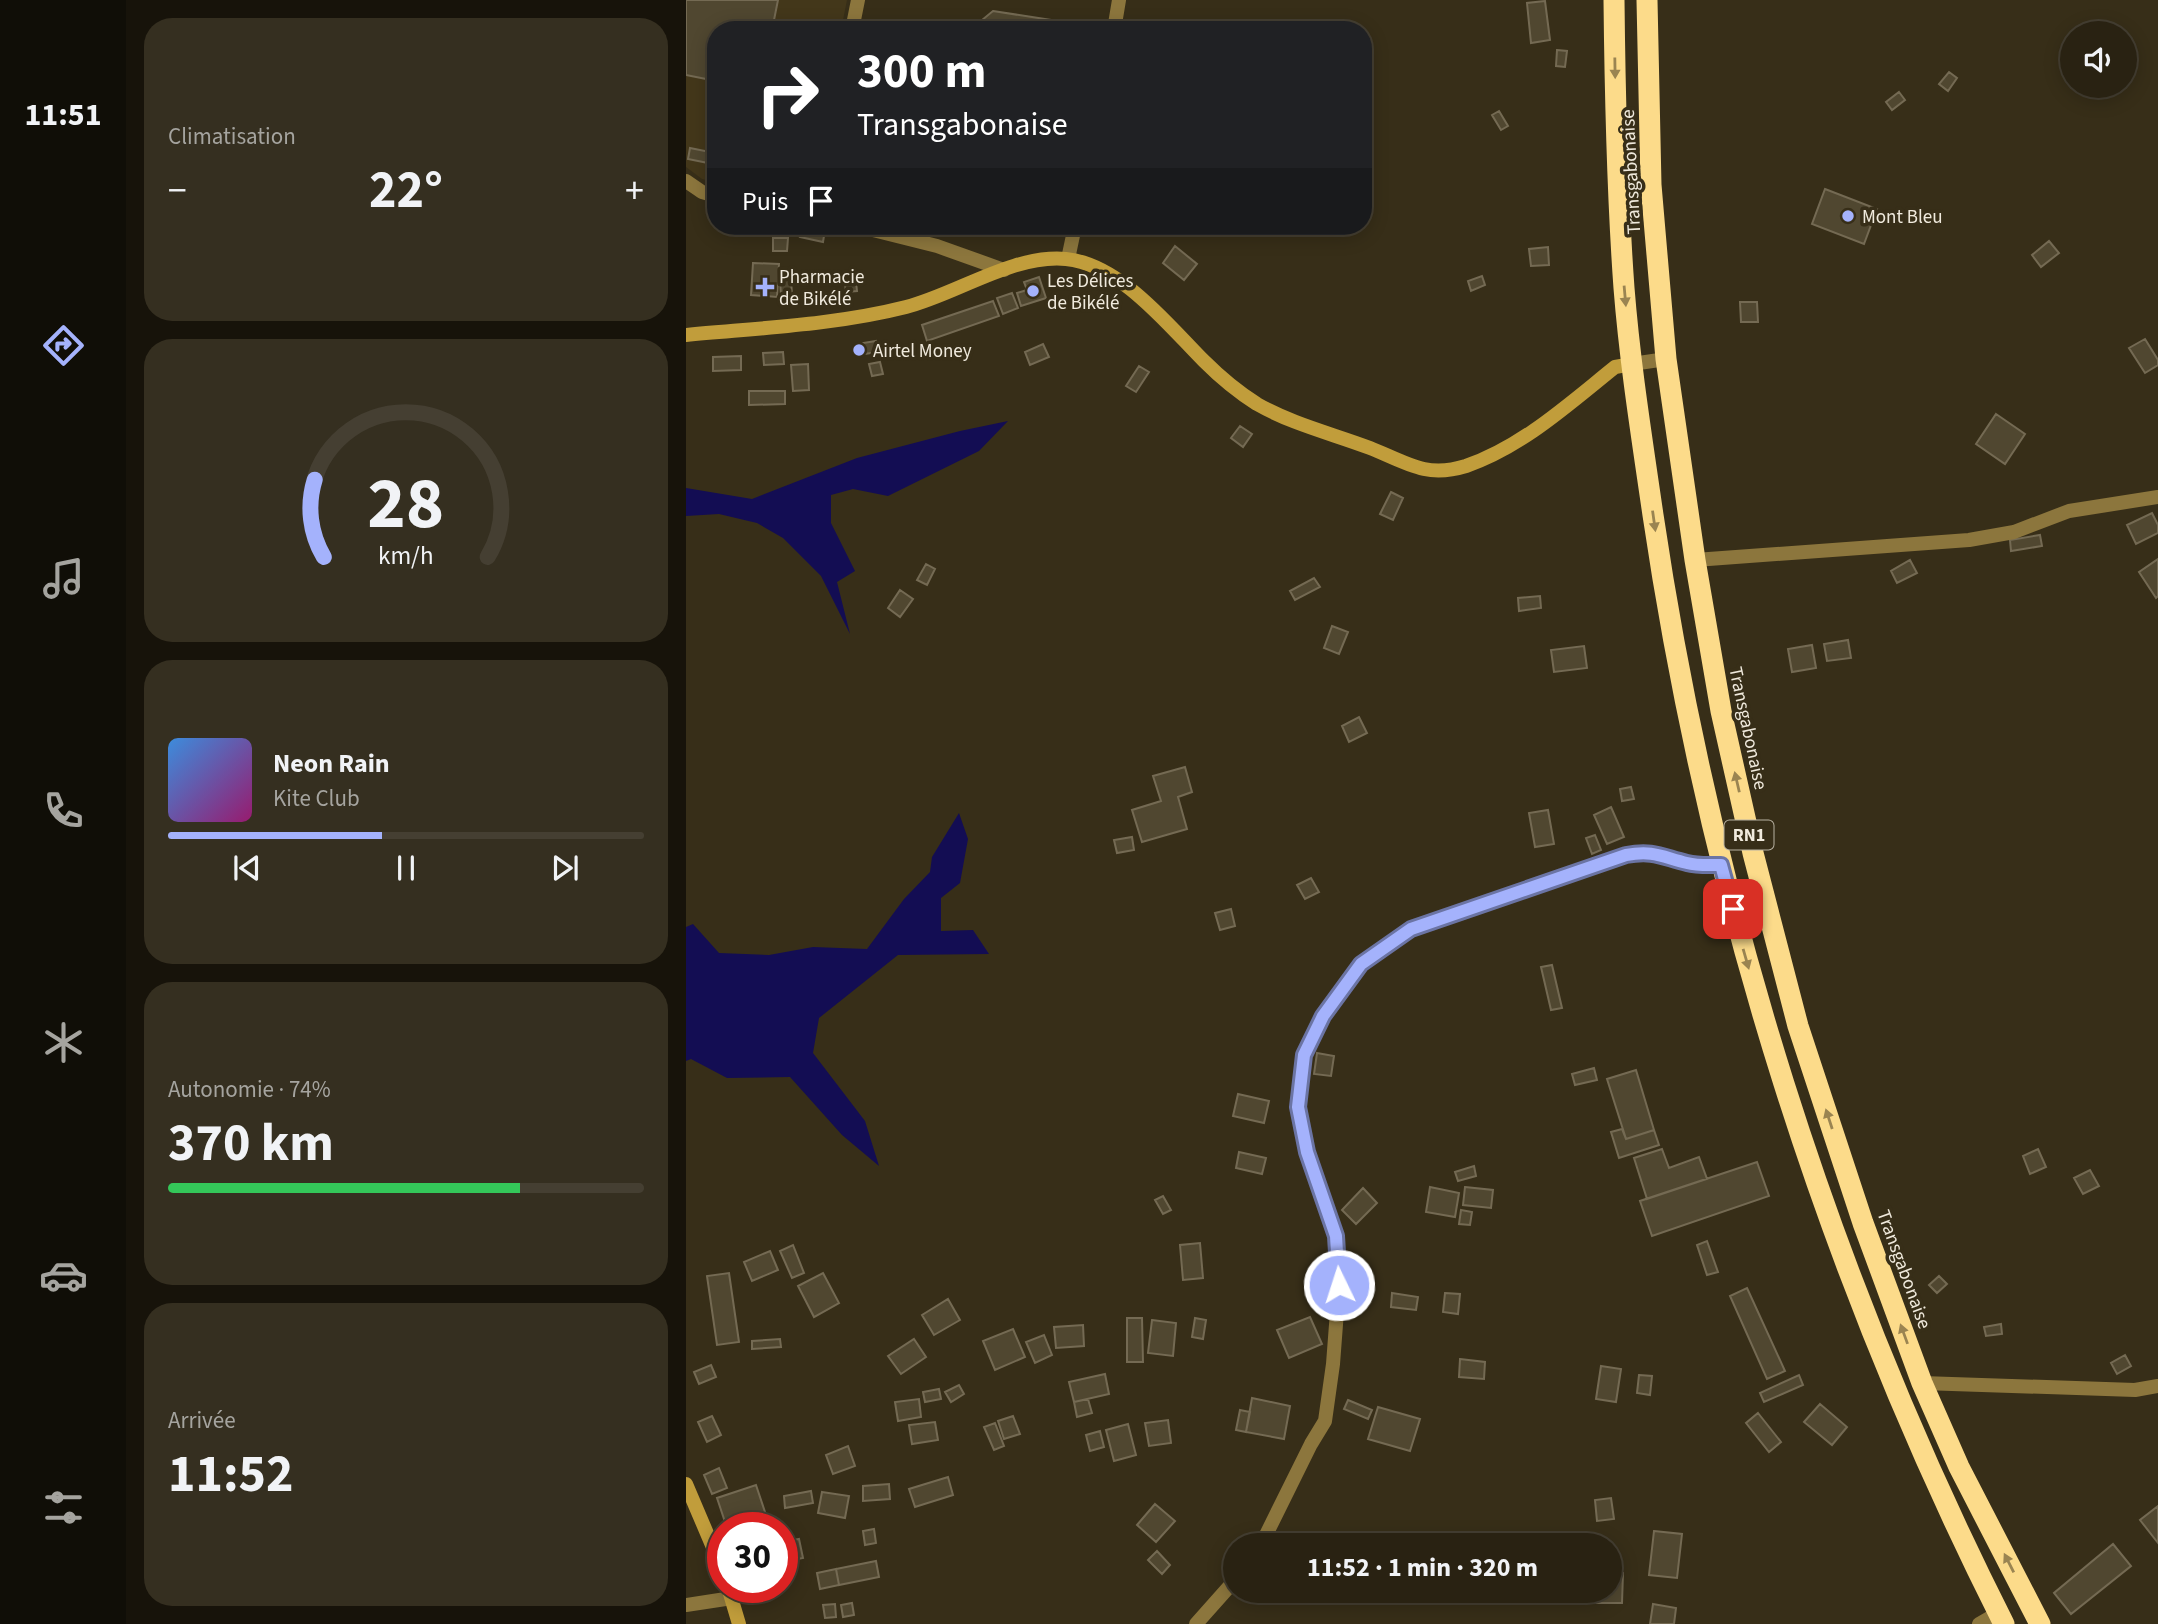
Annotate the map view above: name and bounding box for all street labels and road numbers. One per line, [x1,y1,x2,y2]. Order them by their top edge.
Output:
street label: Transgabonaise [1615,109,1648,235]
street label: Transgabonaise [1721,664,1774,792]
road number: RN1 [1724,820,1774,850]
street label: Transgabonaise [1870,1206,1938,1333]

